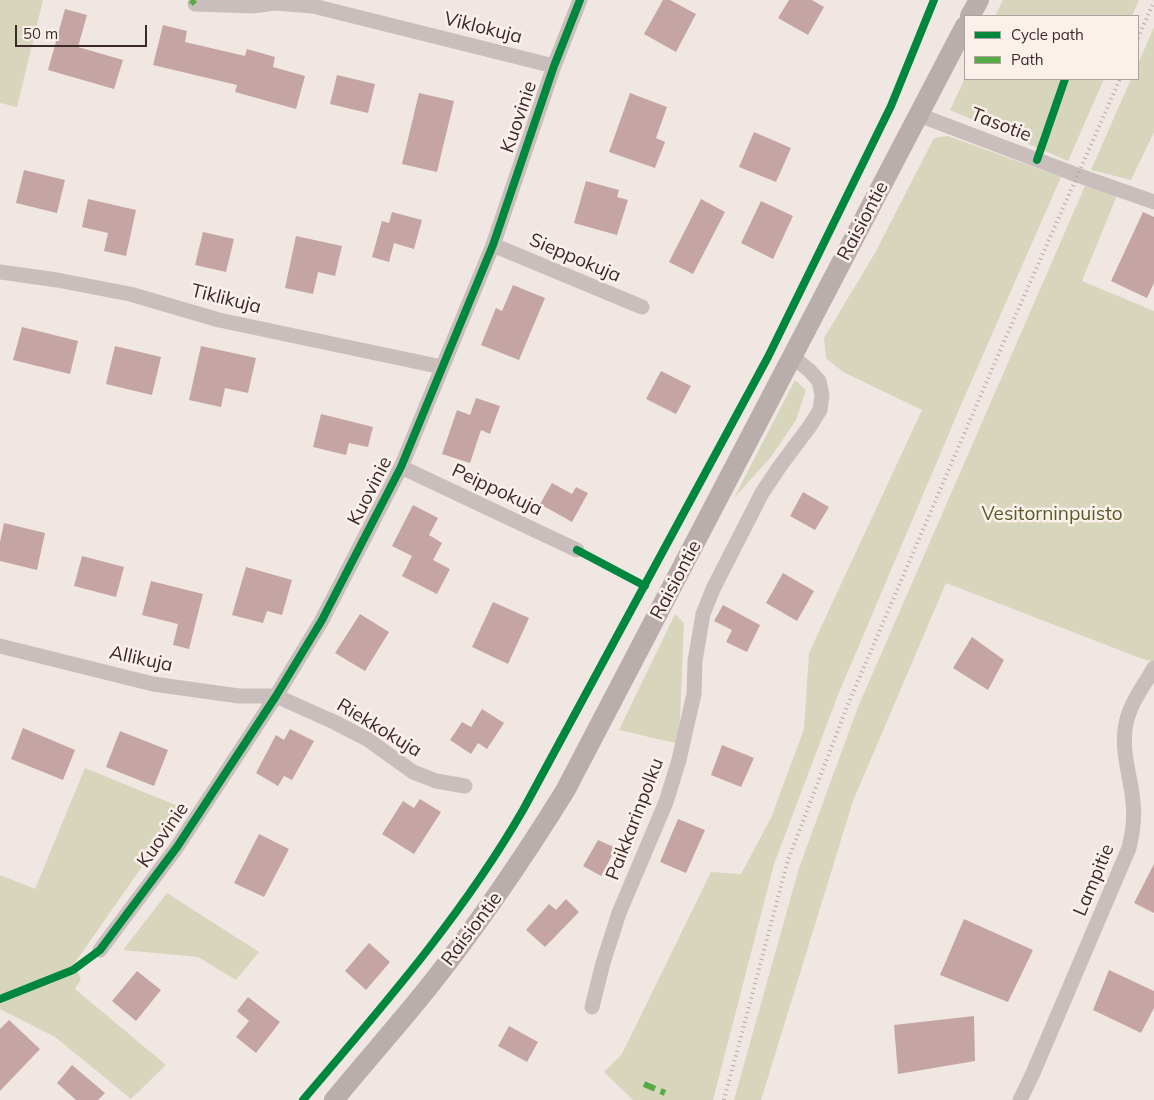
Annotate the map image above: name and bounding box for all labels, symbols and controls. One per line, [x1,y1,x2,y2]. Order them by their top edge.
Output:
street label: Viklokuja [442,7,524,49]
scale bar [18,15,150,47]
legend [964,15,1139,80]
text: 50 m [23,24,58,43]
text: Cycle path [1011,25,1084,44]
text: Path [1011,50,1043,69]
street label: Kuovinie [496,78,542,156]
street label: Tasotie [967,103,1035,147]
street label: Raisiontie [833,177,893,265]
street label: Sieppokuja [526,229,624,287]
street label: Tiklikuja [189,279,263,319]
street label: Kuovinie [343,453,397,529]
street label: Peippokuja [448,459,546,521]
park label: Vesitorninpuisto [981,503,1123,525]
street label: Raisiontie [646,536,706,624]
street label: Allikuja [107,641,175,677]
street label: Riekkokuja [332,694,426,762]
street label: Paikkarinpolku [601,755,669,883]
street label: Kuovinie [132,798,194,872]
street label: Lampitie [1069,841,1119,919]
street label: Raisiontie [437,888,507,970]

